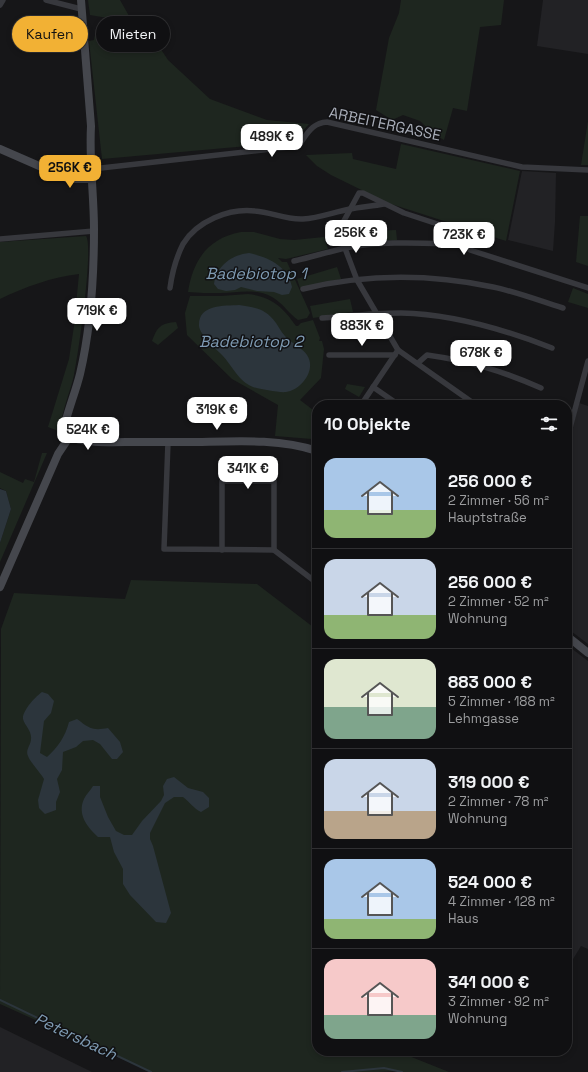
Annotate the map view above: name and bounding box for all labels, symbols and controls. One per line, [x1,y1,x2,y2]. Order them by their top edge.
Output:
chip: Kaufen [12,16,88,52]
chip: Mieten [96,16,170,52]
street label: ARBEITERGASSE [327,102,443,145]
pin: 489K € [239,124,305,158]
text: 489K € [250,128,294,145]
pin: 256K € [37,155,103,189]
text: 256K € [48,159,92,176]
pin: 256K € [323,220,389,254]
pin: 723K € [431,222,497,256]
text: 256K € [334,224,378,241]
text: 723K € [442,226,486,243]
water label: Badebiotop 1 [205,263,309,284]
pin: 719K € [64,298,130,332]
text: 719K € [76,302,118,319]
pin: 883K € [329,313,395,347]
text: 883K € [340,317,384,334]
water label: Badebiotop 2 [199,331,305,352]
pin: 678K € [448,340,514,374]
text: 678K € [459,344,503,361]
pin: 319K € [184,397,250,431]
text: 319K € [196,401,238,418]
text: 10 Objekte [324,413,411,435]
icon: filters [538,413,560,435]
pin: 524K € [55,417,121,451]
text: 524K € [66,421,110,438]
pin: 341K € [215,456,281,490]
text: 341K € [227,460,269,477]
text: 256 000 € [448,470,532,492]
icon: home [356,474,404,522]
text: 2 Zimmer · 56 m² [448,492,549,509]
text: Hauptstraße [448,509,527,526]
text: 256 000 € [448,571,532,593]
icon: home [356,575,404,623]
text: 2 Zimmer · 52 m² [448,593,549,610]
text: Wohnung [448,610,507,627]
text: 883 000 € [448,671,532,693]
icon: home [356,675,404,723]
text: 5 Zimmer · 188 m² [448,693,555,710]
text: Lehmgasse [448,710,519,727]
text: 319 000 € [448,771,529,793]
icon: home [356,775,404,823]
text: 2 Zimmer · 78 m² [448,793,549,810]
text: Wohnung [448,810,507,827]
text: 524 000 € [448,871,532,893]
icon: home [356,875,404,923]
text: 4 Zimmer · 128 m² [448,893,555,910]
text: Haus [448,910,479,927]
text: 341 000 € [448,971,529,993]
icon: home [356,975,404,1023]
text: 3 Zimmer · 92 m² [448,993,549,1010]
water label: Petersbach [31,1008,121,1065]
text: Wohnung [448,1010,507,1027]

